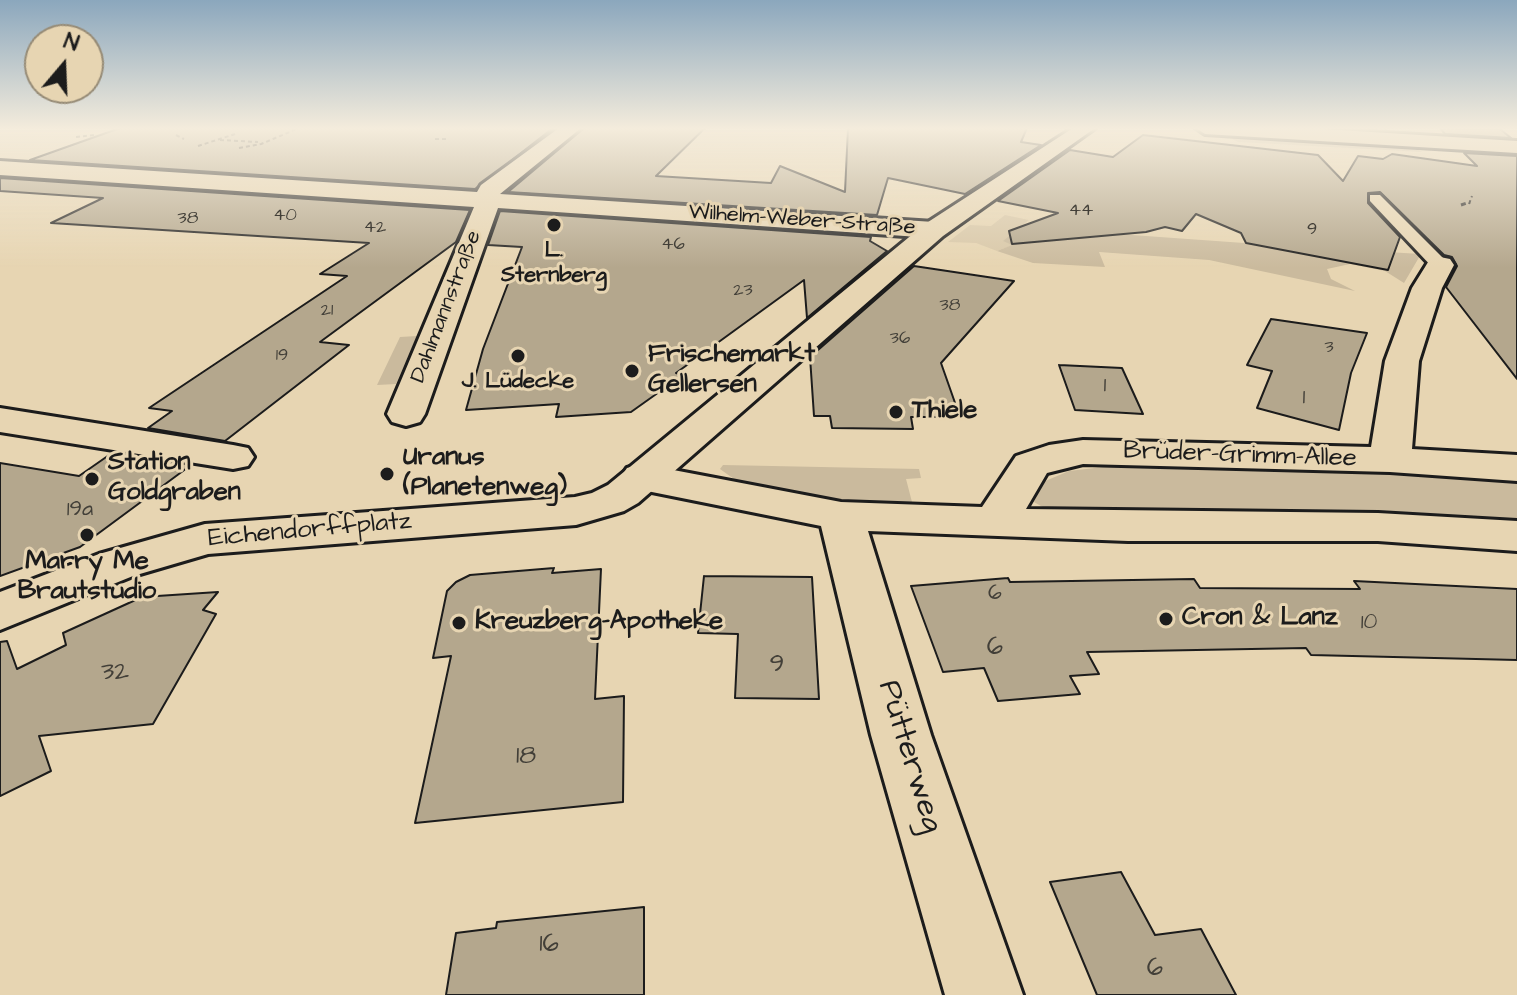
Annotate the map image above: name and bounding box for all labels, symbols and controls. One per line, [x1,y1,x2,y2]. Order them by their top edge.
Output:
north arrow [24,24,104,104]
text: N [60,26,83,60]
street label: Wilhelm-Weber-Straße [688,200,916,242]
house number: 44 [1069,200,1093,222]
house number: 40 [273,205,297,227]
house number: 38 [178,208,198,230]
marker: L. Sternberg [545,216,563,234]
house number: 42 [364,217,386,239]
house number: 9 [1307,219,1317,241]
street label: Dahlmannstraße [406,227,488,387]
house number: 46 [661,234,685,256]
place label: L. Sternberg [501,238,607,290]
house number: 23 [733,280,753,302]
house number: 38 [940,295,960,317]
house number: 21 [321,300,333,322]
house number: 36 [890,328,910,350]
house number: 3 [1324,337,1334,359]
place label: Frischemarkt Gellersen [648,340,815,402]
house number: 19 [276,345,288,367]
marker: J. Lüdecke [509,347,527,365]
marker: Frischemarkt Gellersen [623,362,641,380]
place label: J. Lüdecke [462,369,574,395]
house number: 1 [1104,373,1106,399]
house number: 1 [1303,385,1305,411]
place label: Thiele [912,396,977,428]
marker: Thiele [887,403,905,421]
street label: Brüder-Grimm-Allee [1123,436,1357,476]
place label: Uranus (Planetenweg) [403,443,567,504]
place label: Station Goldgraben [108,448,241,510]
marker: Uranus (Planetenweg) [378,465,396,483]
marker: Station Goldgraben [83,470,101,488]
house number: 19a [67,497,93,523]
street label: Eichendorffplatz [207,507,413,555]
marker: Marry Me Brautstudio [78,526,96,544]
place label: Marry Me Brautstudio [18,547,156,608]
house number: 6 [988,581,1002,607]
place label: Cron & Lanz [1182,603,1338,635]
place label: Kreuzberg-Apotheke [475,607,723,639]
marker: Cron & Lanz [1157,610,1175,628]
house number: 10 [1361,610,1377,636]
marker: Kreuzberg-Apotheke [450,614,468,632]
house number: 6 [987,633,1003,665]
house number: 9 [770,650,784,682]
house number: 32 [101,658,129,690]
street label: Pütterweg [868,676,950,838]
house number: 18 [516,742,536,774]
house number: 16 [539,930,559,962]
house number: 6 [1147,954,1163,986]

